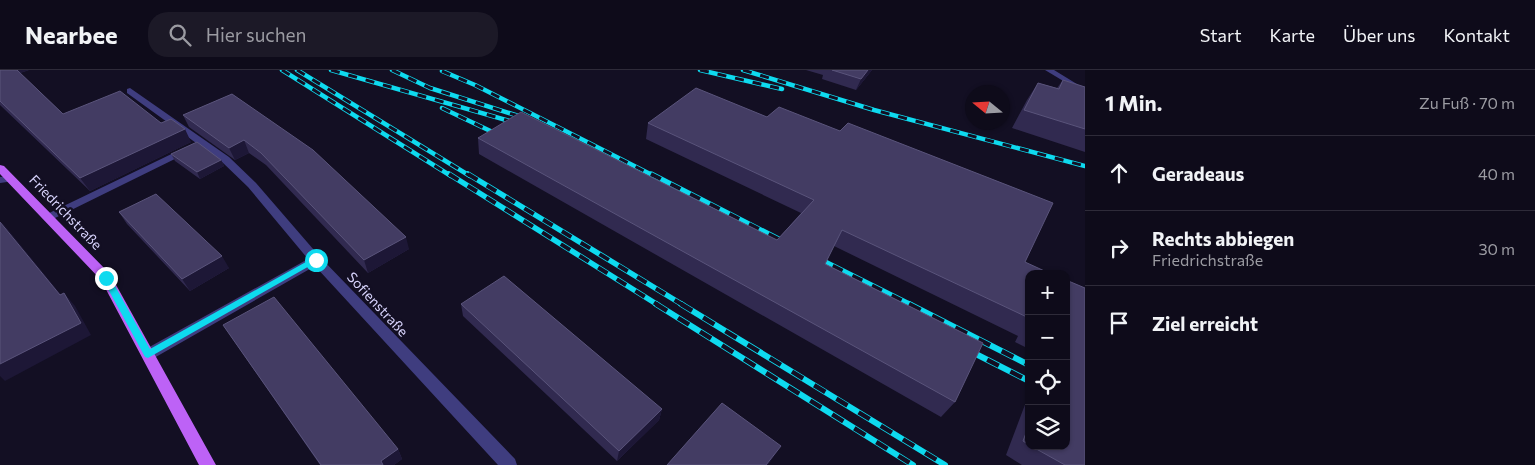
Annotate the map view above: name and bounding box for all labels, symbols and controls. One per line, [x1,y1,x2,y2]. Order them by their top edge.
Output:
search box [148,12,498,57]
text: Nearbee [25,20,118,49]
icon: search [166,21,194,49]
text: Hier suchen [206,23,307,46]
text: Start [1200,24,1242,46]
text: Karte [1270,24,1315,46]
text: Über uns [1343,24,1416,46]
text: Kontakt [1444,24,1510,46]
north arrow [965,85,1010,130]
text: 1 Min. [1105,90,1162,115]
text: Zu Fuß · 70 m [1419,93,1515,112]
icon: ahead [1105,159,1133,187]
text: Geradeaus [1152,162,1244,185]
text: 40 m [1478,164,1515,183]
street label: Friedrichstraße [26,171,106,253]
text: Rechts abbiegen [1152,227,1294,250]
icon: right [1105,234,1133,262]
text: 30 m [1478,239,1515,258]
route start [305,249,328,272]
text: Friedrichstraße [1152,250,1263,269]
route end [95,267,118,290]
street label: Sofienstraße [344,268,412,340]
map controls [1025,270,1070,450]
button: + [1025,270,1070,315]
icon: arrive [1105,309,1133,337]
text: Ziel erreicht [1152,312,1258,335]
button: − [1025,315,1070,360]
button: locate [1025,360,1070,405]
button: layers [1025,405,1070,450]

